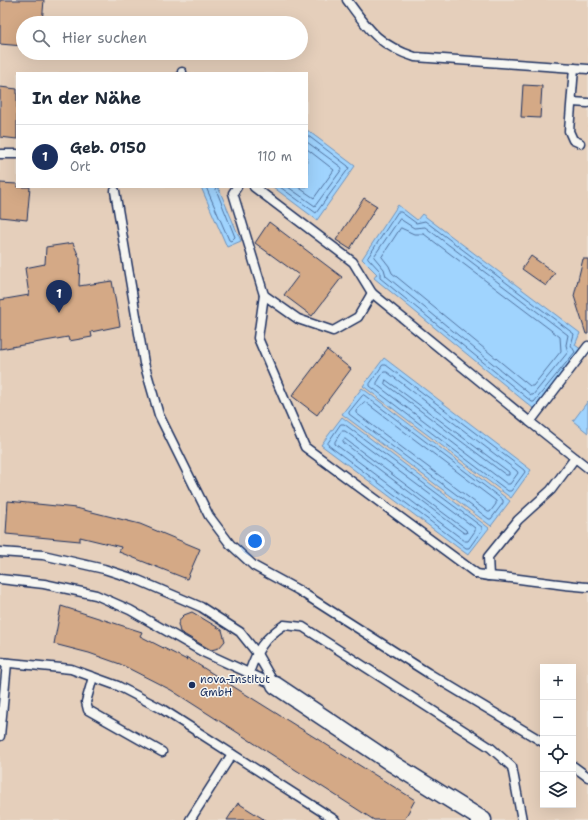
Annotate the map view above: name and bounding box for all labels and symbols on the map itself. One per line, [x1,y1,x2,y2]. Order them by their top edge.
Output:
pin: 1 [46,280,72,313]
your location [245,531,265,551]
place label: nova-Institut GmbH [200,672,270,700]
marker: nova-Institut GmbH [187,680,197,690]

